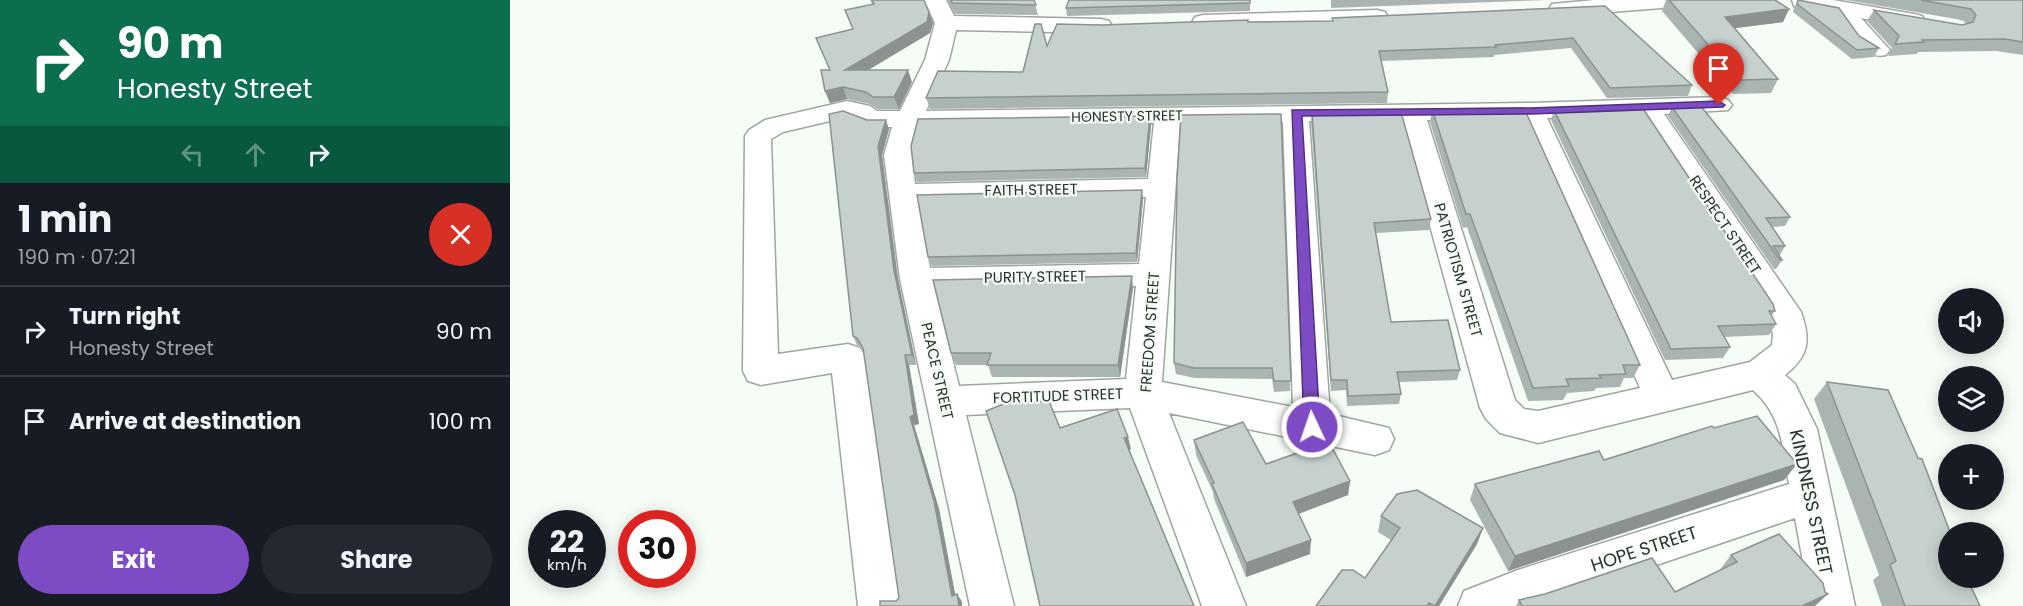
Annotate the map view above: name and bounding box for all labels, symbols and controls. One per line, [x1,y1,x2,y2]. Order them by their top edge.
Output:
text: 90 m [117,14,224,73]
icon: right [18,24,96,102]
pin [1693,43,1744,105]
icon: arrive [1702,52,1735,85]
text: Honesty Street [117,70,312,107]
street label: HONESTY STREET [1071,105,1183,127]
icon: left [176,138,209,171]
icon: ahead [239,138,272,171]
icon: right [302,138,335,171]
street label: RESPECT STREET [1684,171,1766,278]
street label: FAITH STREET [984,178,1078,201]
text: 1 min [18,194,112,245]
street label: PATRIOTISM STREET [1429,200,1488,339]
button: close [429,203,492,266]
text: 190 m · 07:21 [18,243,136,271]
street label: PURITY STREET [984,265,1086,288]
street label: FREEDOM STREET [1135,271,1164,393]
map controls [1938,288,2004,588]
button: sound [1938,288,2004,354]
text: Turn right [69,301,180,332]
icon: right [18,315,51,348]
text: 90 m [436,316,492,347]
street label: PEACE STREET [916,320,959,422]
text: Honesty Street [69,334,214,362]
button: layers [1938,366,2004,432]
street label: FORTITUDE STREET [992,383,1123,408]
position arrow [1280,395,1344,459]
icon: arrive [18,405,51,438]
text: Arrive at destination [69,406,301,437]
text: 100 m [429,406,492,437]
street label: KINDNESS STREET [1784,427,1839,577]
button: + [1938,444,2004,510]
speed limit sign: 30 [618,510,696,588]
street label: HOPE STREET [1587,519,1701,577]
text: 22 [550,520,584,563]
button: − [1938,522,2004,588]
button: Exit [18,525,249,594]
button: Share [261,525,492,594]
text: km/h [547,554,587,575]

